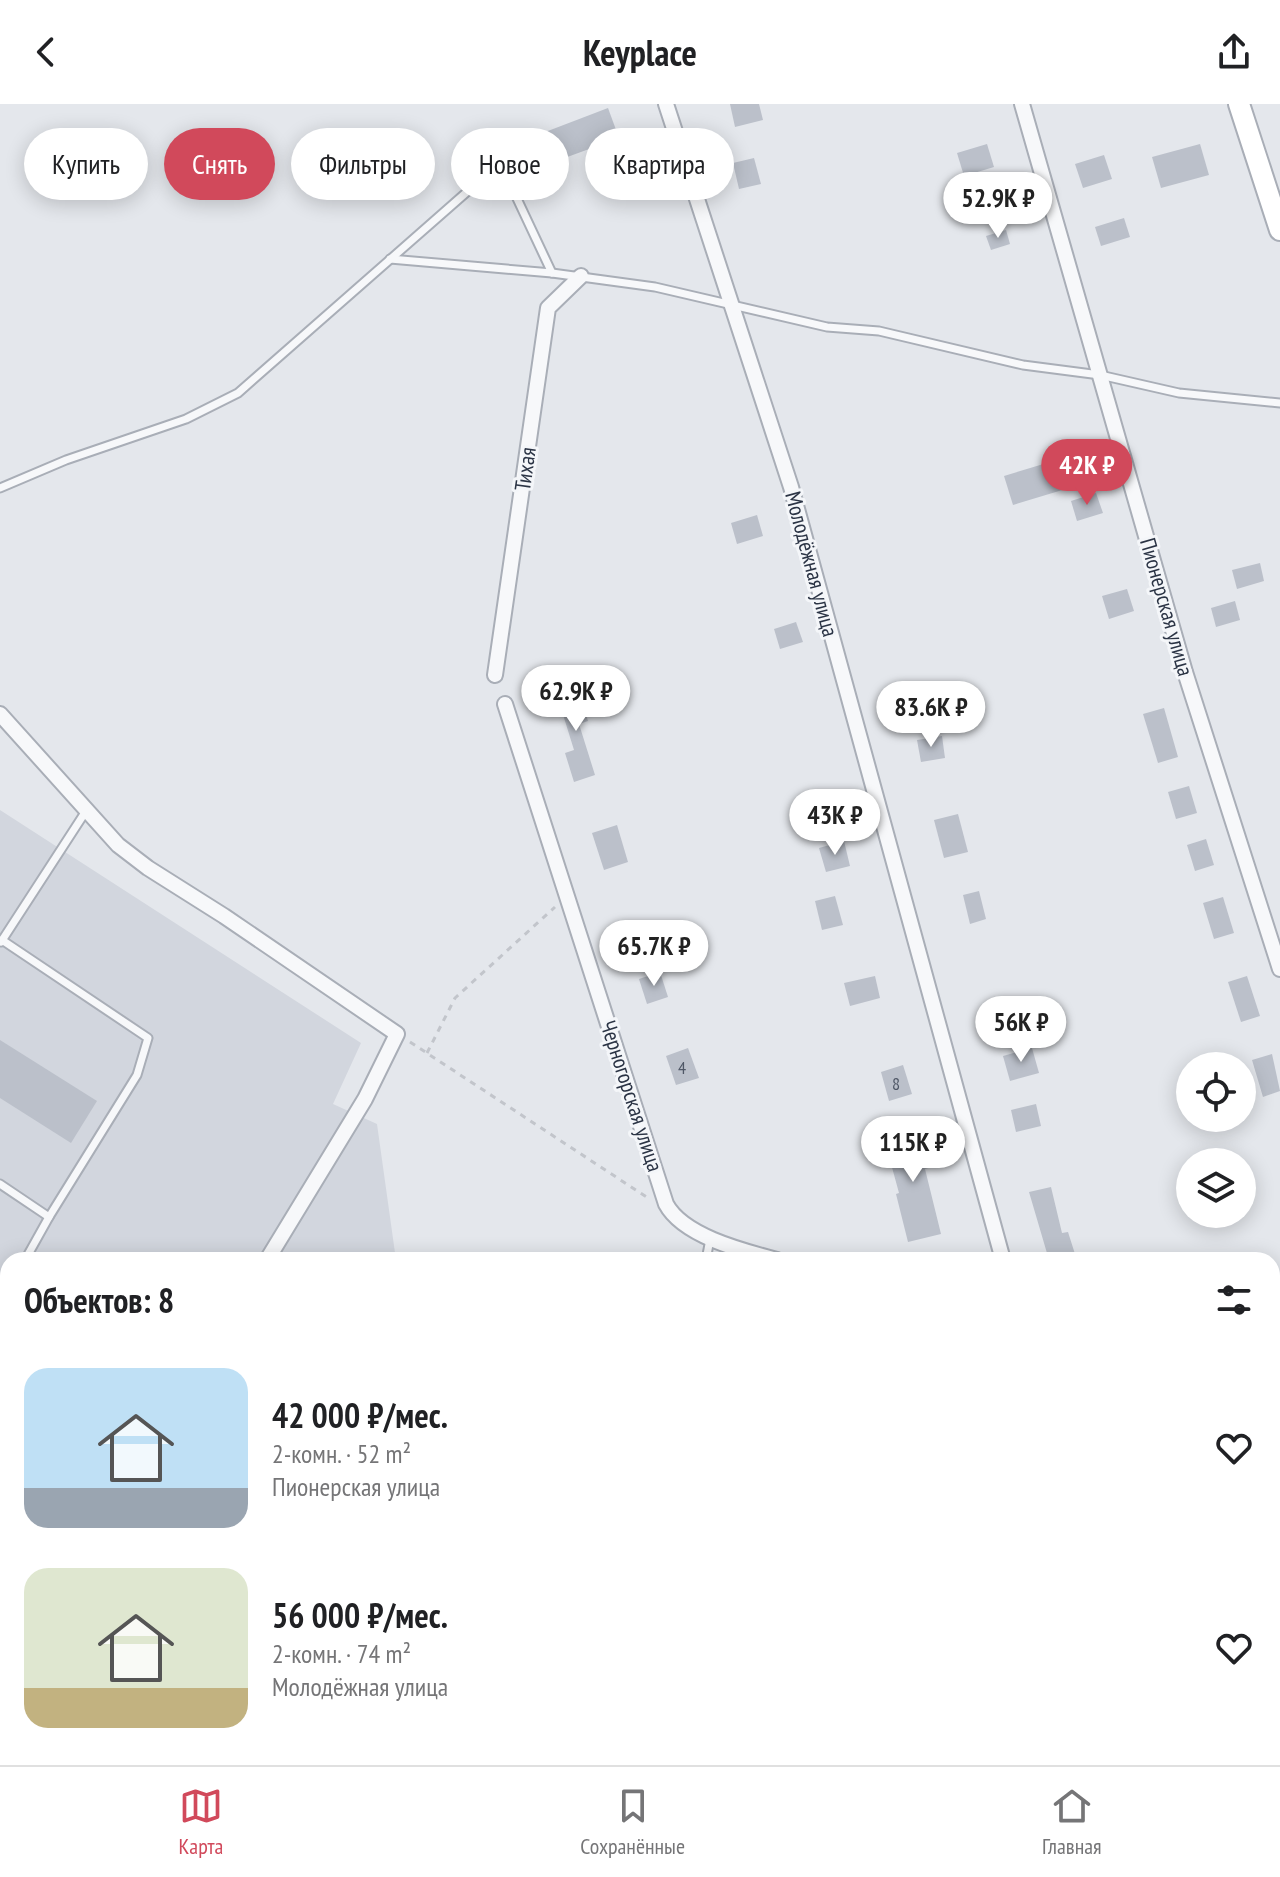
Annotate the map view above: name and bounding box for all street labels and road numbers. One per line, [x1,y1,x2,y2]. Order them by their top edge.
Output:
street label: Тихая [508,445,542,493]
street label: Молодёжная улица [779,488,845,640]
street label: Пионерская улица [1134,535,1200,679]
street label: Черногорская улица [594,1017,670,1175]

